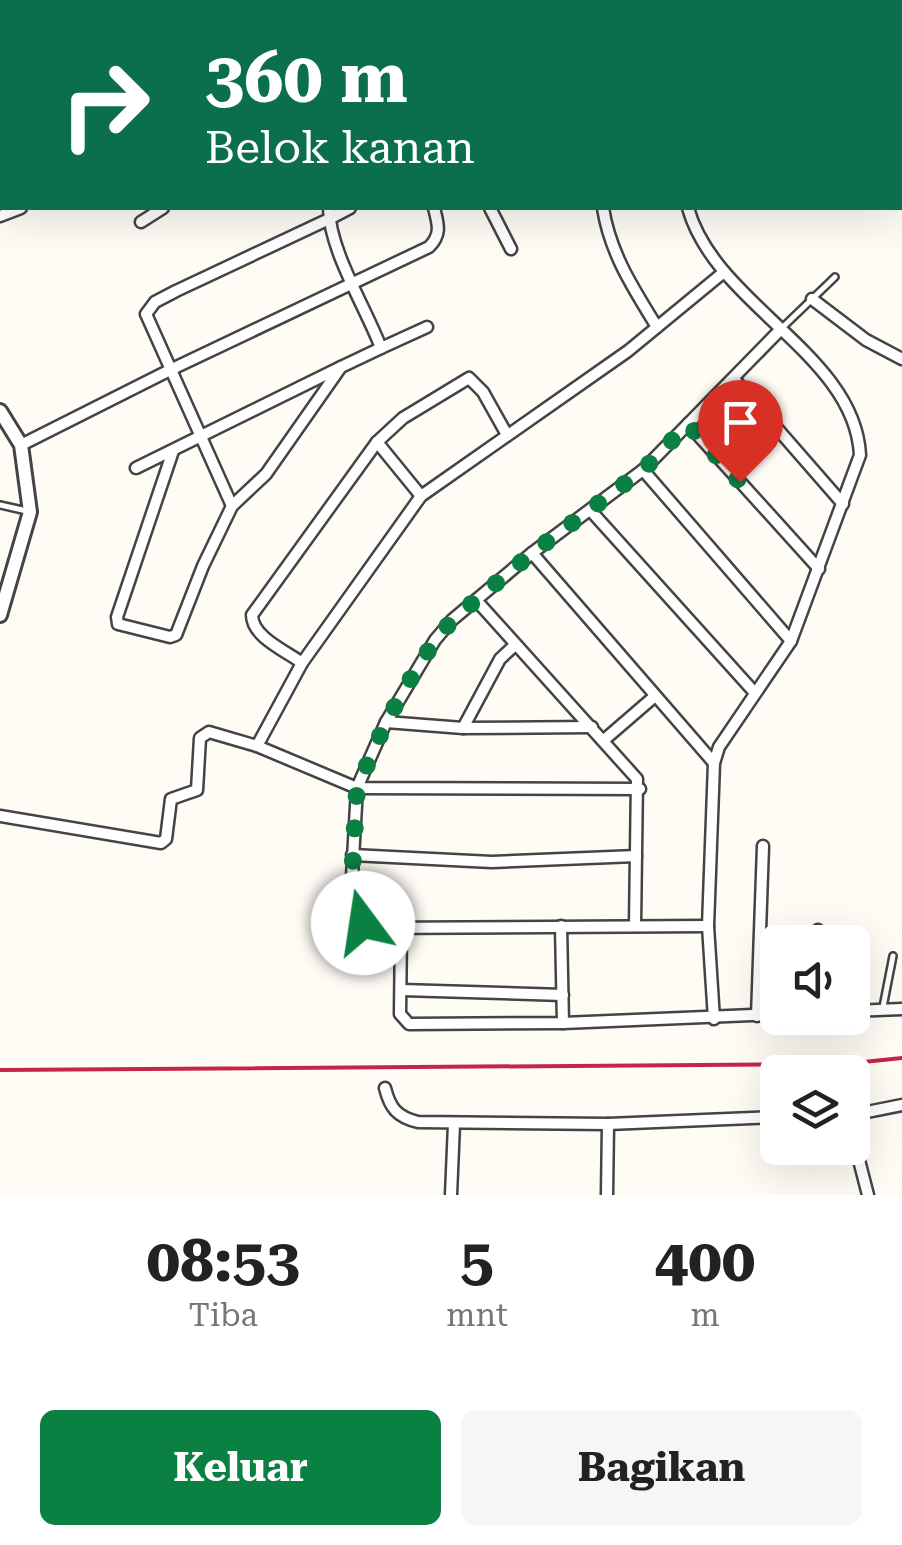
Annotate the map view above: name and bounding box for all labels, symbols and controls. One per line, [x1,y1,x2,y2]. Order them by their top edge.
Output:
text: 360 m [205,37,408,119]
icon: right [40,40,170,170]
text: Belok kanan [205,121,475,174]
pin [698,380,783,483]
icon: arrive [713,395,768,450]
position arrow [311,871,415,975]
map controls [760,925,870,1165]
button: sound [760,925,870,1035]
button: layers [760,1055,870,1165]
text: 08:53 [147,1225,300,1296]
text: 5 [460,1225,494,1296]
text: 400 [655,1225,755,1296]
text: Tiba [189,1296,258,1334]
text: mnt [446,1296,508,1334]
text: m [690,1296,720,1334]
button: Keluar [40,1410,441,1525]
button: Bagikan [461,1410,862,1525]

